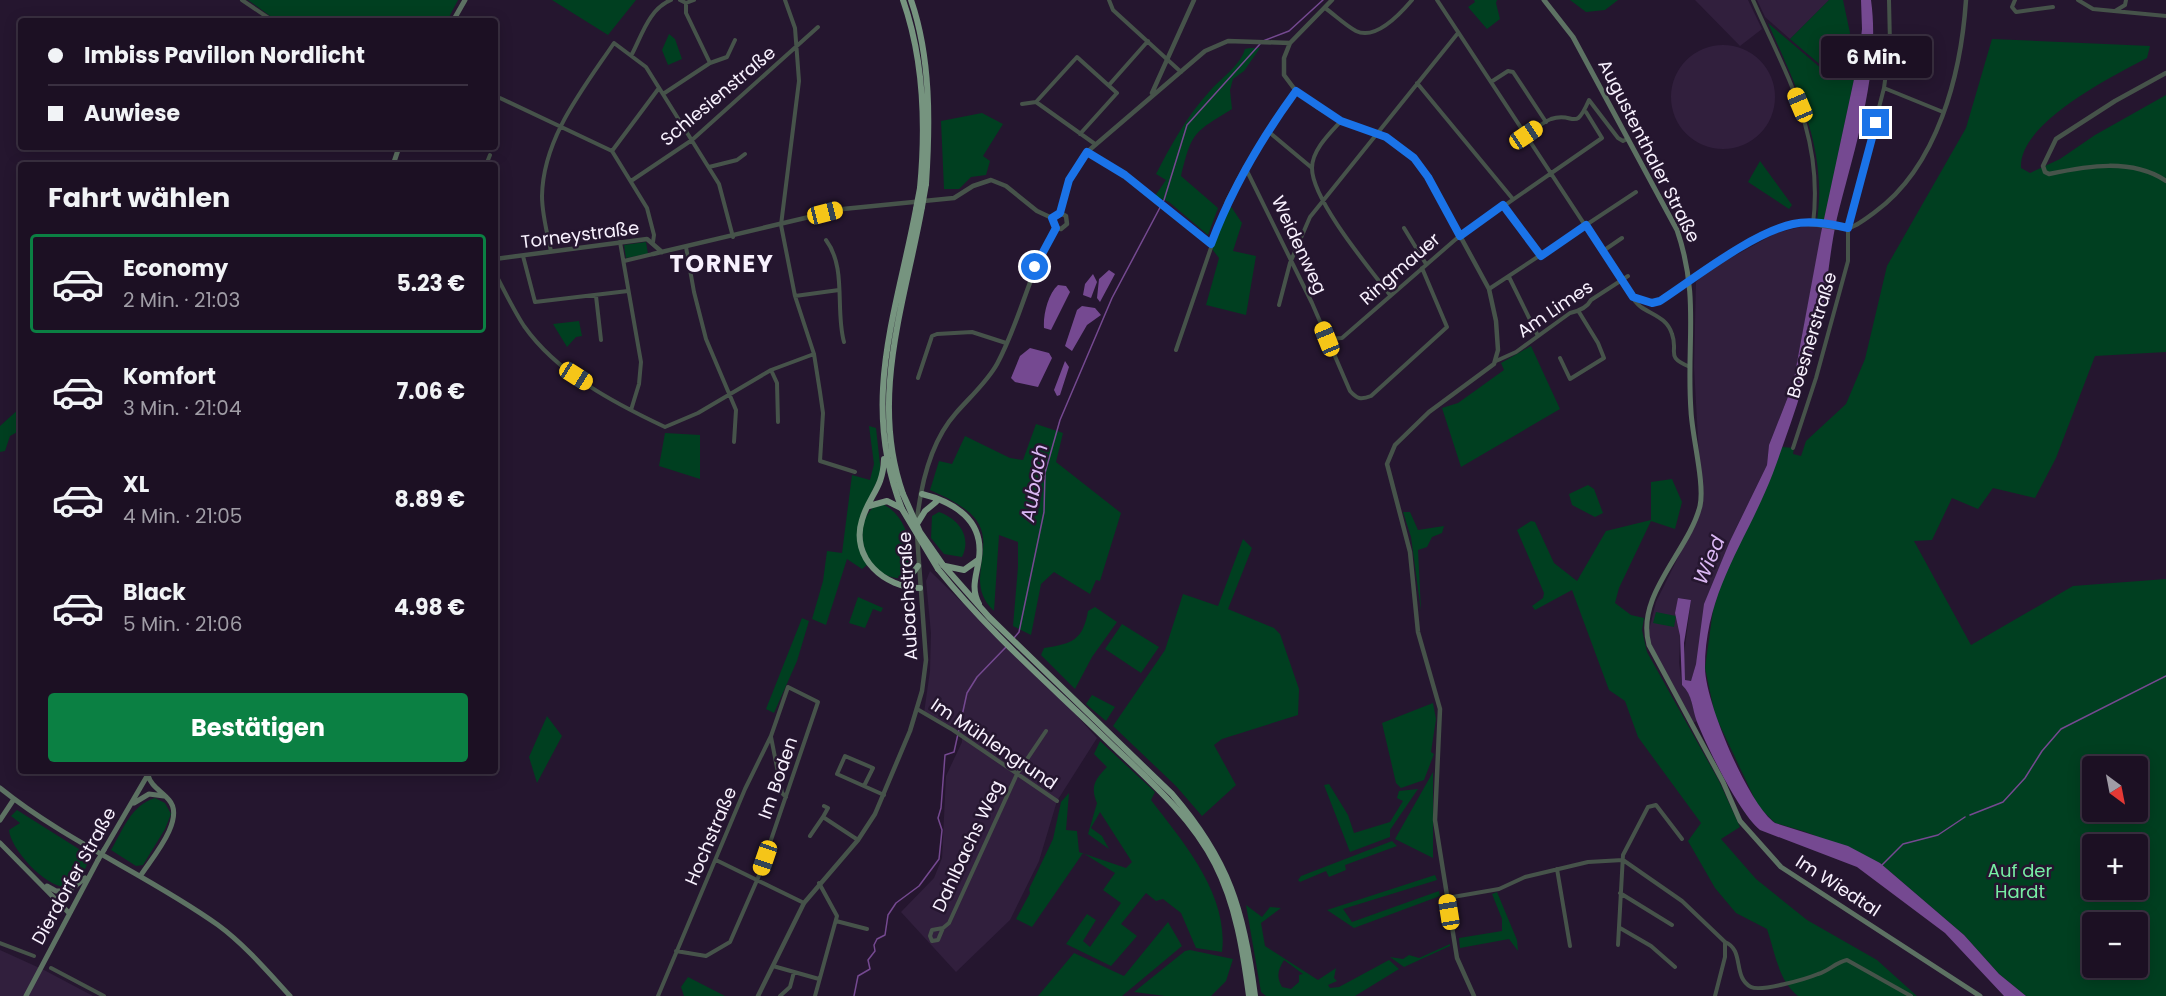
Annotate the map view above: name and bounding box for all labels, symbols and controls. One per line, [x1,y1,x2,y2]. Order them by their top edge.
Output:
callout: 6 Min. [1820,36,1932,78]
text: Imbiss Pavillon Nordlicht [84,40,365,71]
street label: Schlesienstraße [655,40,781,151]
text: 6 Min. [1846,43,1907,71]
street label: Augustenthaler Straße [1592,55,1707,247]
car [1785,85,1815,125]
text: Auwiese [84,98,180,129]
route end [1862,109,1889,136]
car [1506,117,1546,153]
text: Fahrt wählen [48,179,230,216]
street label: Weidenweg [1266,191,1333,298]
car [805,200,845,226]
street label: Torneystraße [519,215,641,254]
street label: Ringmauer [1354,226,1446,311]
district label: TORNEY [670,247,774,280]
text: Economy [123,253,228,284]
route start [1021,253,1048,280]
icon: car [51,257,105,311]
text: 5.23 € [396,268,465,299]
street label: Boesnerstraße [1780,269,1843,401]
street label: Am Limes [1512,274,1598,343]
text: 2 Min. · 21:03 [123,286,240,314]
car [1312,319,1342,359]
car [556,359,596,393]
text: Komfort [123,361,216,392]
icon: car [51,365,105,419]
text: 7.06 € [396,376,465,407]
text: 3 Min. · 21:04 [123,394,241,422]
water label: Aubach [1013,442,1055,525]
text: XL [123,469,149,500]
icon: car [51,473,105,527]
text: 8.89 € [395,484,465,515]
text: 4 Min. · 21:05 [123,502,242,530]
street label: Aubachstraße [892,531,923,661]
water label: Wied [1686,531,1732,589]
text: Black [123,577,186,608]
icon: car [51,581,105,635]
text: 4.98 € [394,592,465,623]
text: 5 Min. · 21:06 [123,610,242,638]
street label: Im Mühlengrund [926,692,1062,795]
button: Bestätigen [48,693,468,762]
street label: Im Boden [752,733,803,822]
north arrow [2082,756,2148,822]
map controls [2082,756,2148,978]
street label: Dahlbachs Weg [926,776,1009,916]
street label: Hochstraße [679,783,742,889]
street label: Dierdorfer Straße [25,803,122,949]
button: + [2082,834,2148,900]
car [751,838,779,878]
street label: Im Wiedtal [1791,849,1885,922]
park label: Auf der Hardt [1988,858,2052,904]
car [1437,893,1461,931]
button: − [2082,912,2148,978]

